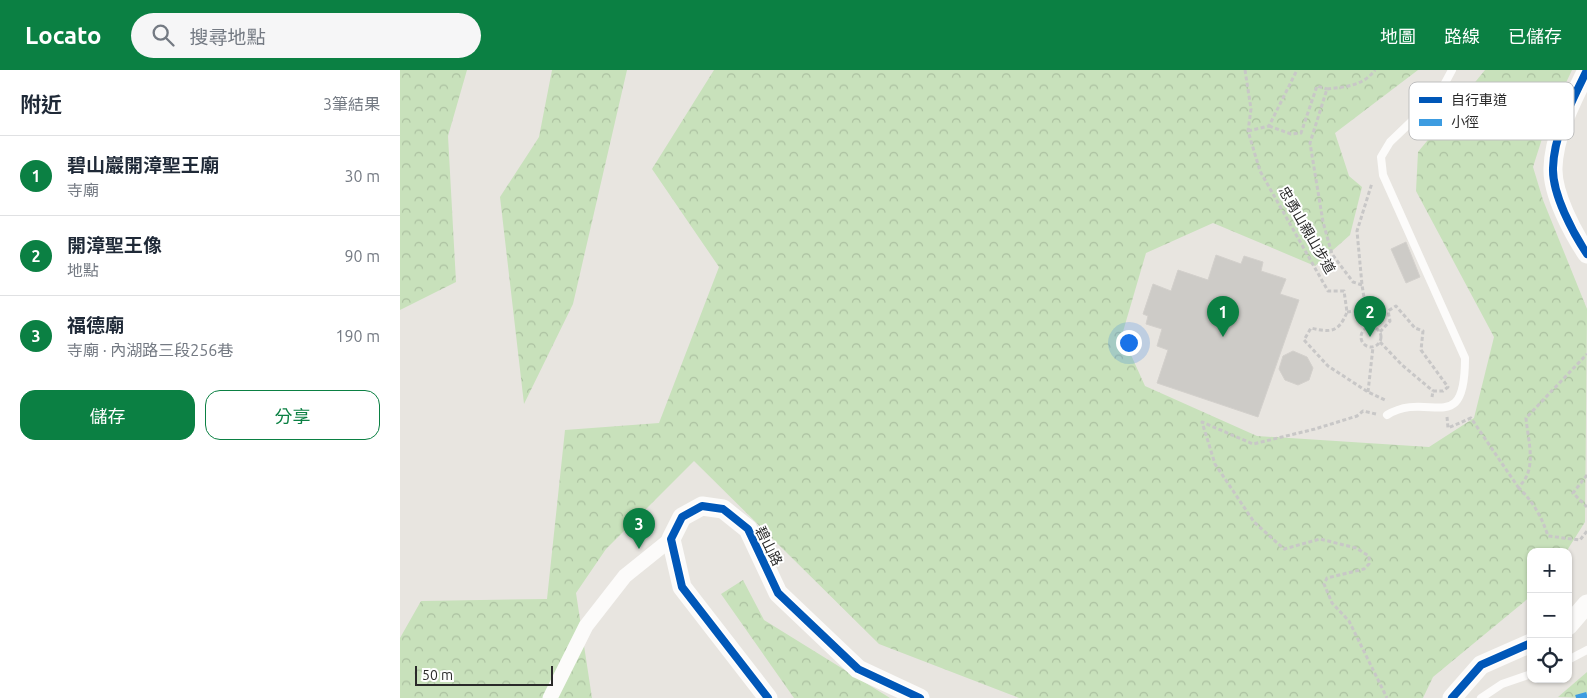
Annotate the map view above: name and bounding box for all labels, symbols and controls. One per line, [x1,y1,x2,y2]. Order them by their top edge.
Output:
search box [131,13,481,58]
icon: search [149,21,177,49]
text: Locato [25,22,101,49]
text: 搜尋地點 [189,26,265,48]
text: 地圖 [1380,26,1416,46]
text: 路線 [1444,26,1480,46]
text: 已儲存 [1508,26,1562,46]
legend [1409,82,1574,140]
text: 附近 [20,92,62,116]
text: 自行車道 [1451,92,1507,108]
text: 3筆結果 [323,95,380,113]
text: 小徑 [1451,114,1479,130]
text: 碧山巖開漳聖王廟 [67,154,219,176]
text: 1 [31,167,41,185]
text: 30 m [344,167,380,185]
text: 寺廟 [67,181,99,199]
street label: 忠勇山親山步道 [1276,184,1338,276]
text: 開漳聖王像 [67,234,162,256]
text: 2 [31,247,41,265]
text: 90 m [344,247,380,265]
text: 地點 [67,261,99,279]
pin: 1 [1207,296,1239,337]
pin: 2 [1354,296,1386,337]
text: 福德廟 [67,314,124,336]
text: 3 [31,327,41,345]
text: 190 m [335,327,380,345]
your location [1116,330,1142,356]
text: 寺廟 · 內湖路三段256巷 [67,341,233,359]
button: 儲存 [20,390,195,440]
button: 分享 [205,390,380,440]
pin: 3 [623,508,655,549]
street label: 碧山路 [752,524,786,568]
map controls [1527,548,1572,683]
button: + [1527,548,1572,593]
button: − [1527,593,1572,638]
button: locate [1527,638,1572,683]
scale bar [415,663,552,686]
text: 50 m [422,667,453,683]

